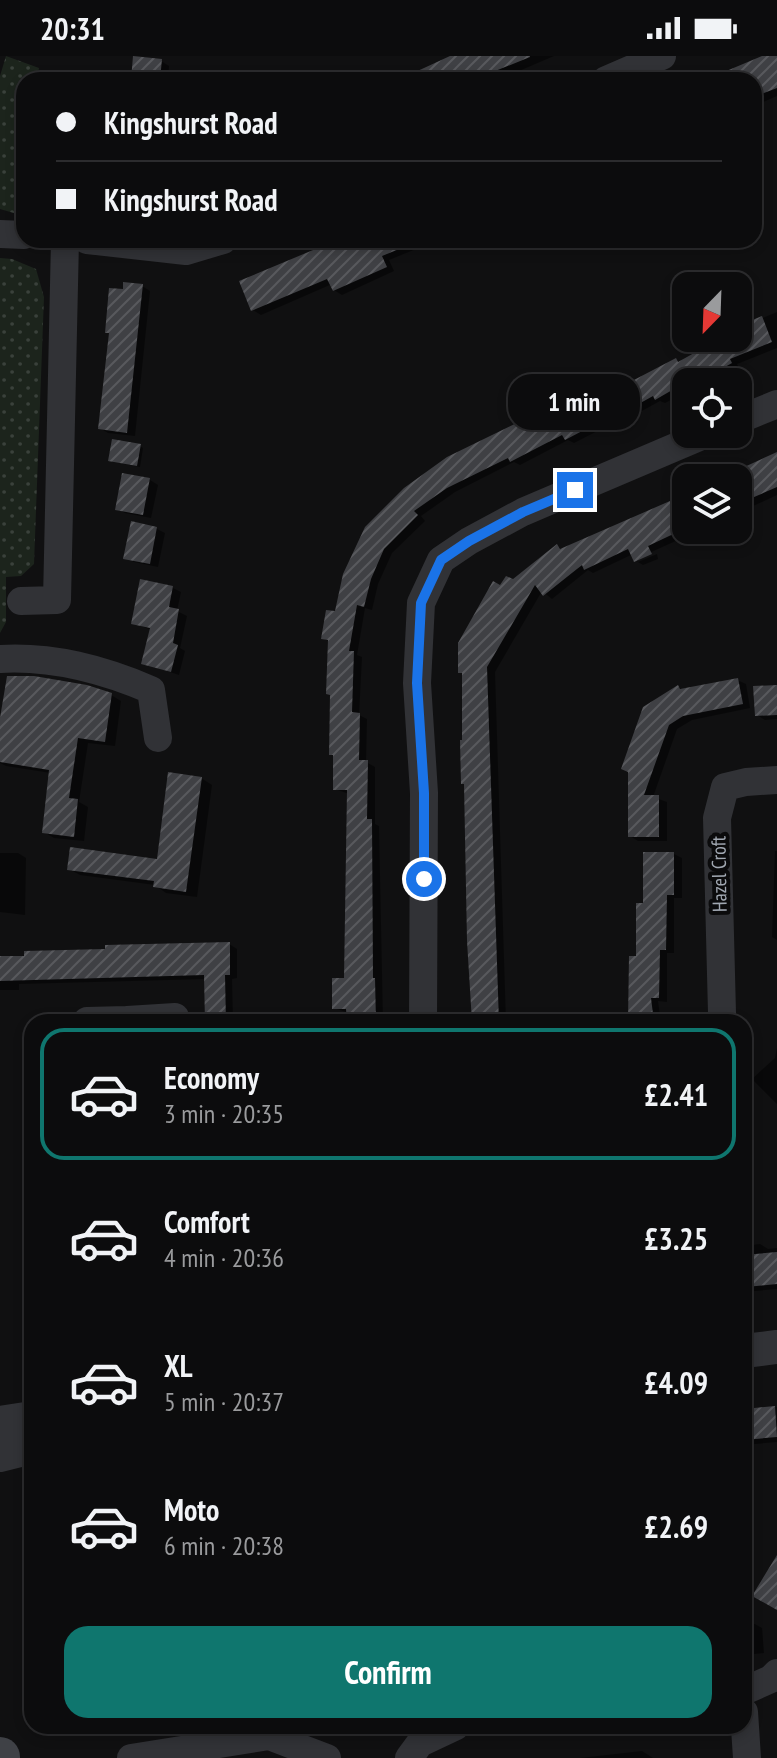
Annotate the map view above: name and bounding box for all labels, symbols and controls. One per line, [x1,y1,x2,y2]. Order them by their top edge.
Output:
text: 20:31 [40,9,105,48]
text: Kingshurst Road [104,103,278,142]
text: Kingshurst Road [104,180,278,219]
north arrow [672,272,752,352]
map controls [672,272,752,544]
button: locate [672,368,752,448]
callout: 1 min [509,374,641,430]
text: 1 min [548,385,600,418]
button: layers [672,464,752,544]
route end [557,472,593,508]
street label: Hazel Croft [705,835,733,912]
route start [406,861,442,897]
icon: car [68,1058,140,1130]
text: Economy [164,1058,259,1097]
text: £2.41 [644,1075,708,1114]
text: 3 min · 20:35 [164,1097,284,1130]
icon: car [68,1202,140,1274]
text: Comfort [164,1202,250,1241]
text: £3.25 [644,1219,708,1258]
text: 4 min · 20:36 [164,1241,284,1274]
icon: car [68,1346,140,1418]
text: XL [164,1346,193,1385]
text: £4.09 [644,1363,708,1402]
text: 5 min · 20:37 [164,1385,284,1418]
icon: car [68,1490,140,1562]
text: Moto [164,1490,219,1529]
text: £2.69 [644,1507,708,1546]
text: 6 min · 20:38 [164,1529,284,1562]
button: Confirm [64,1626,712,1718]

